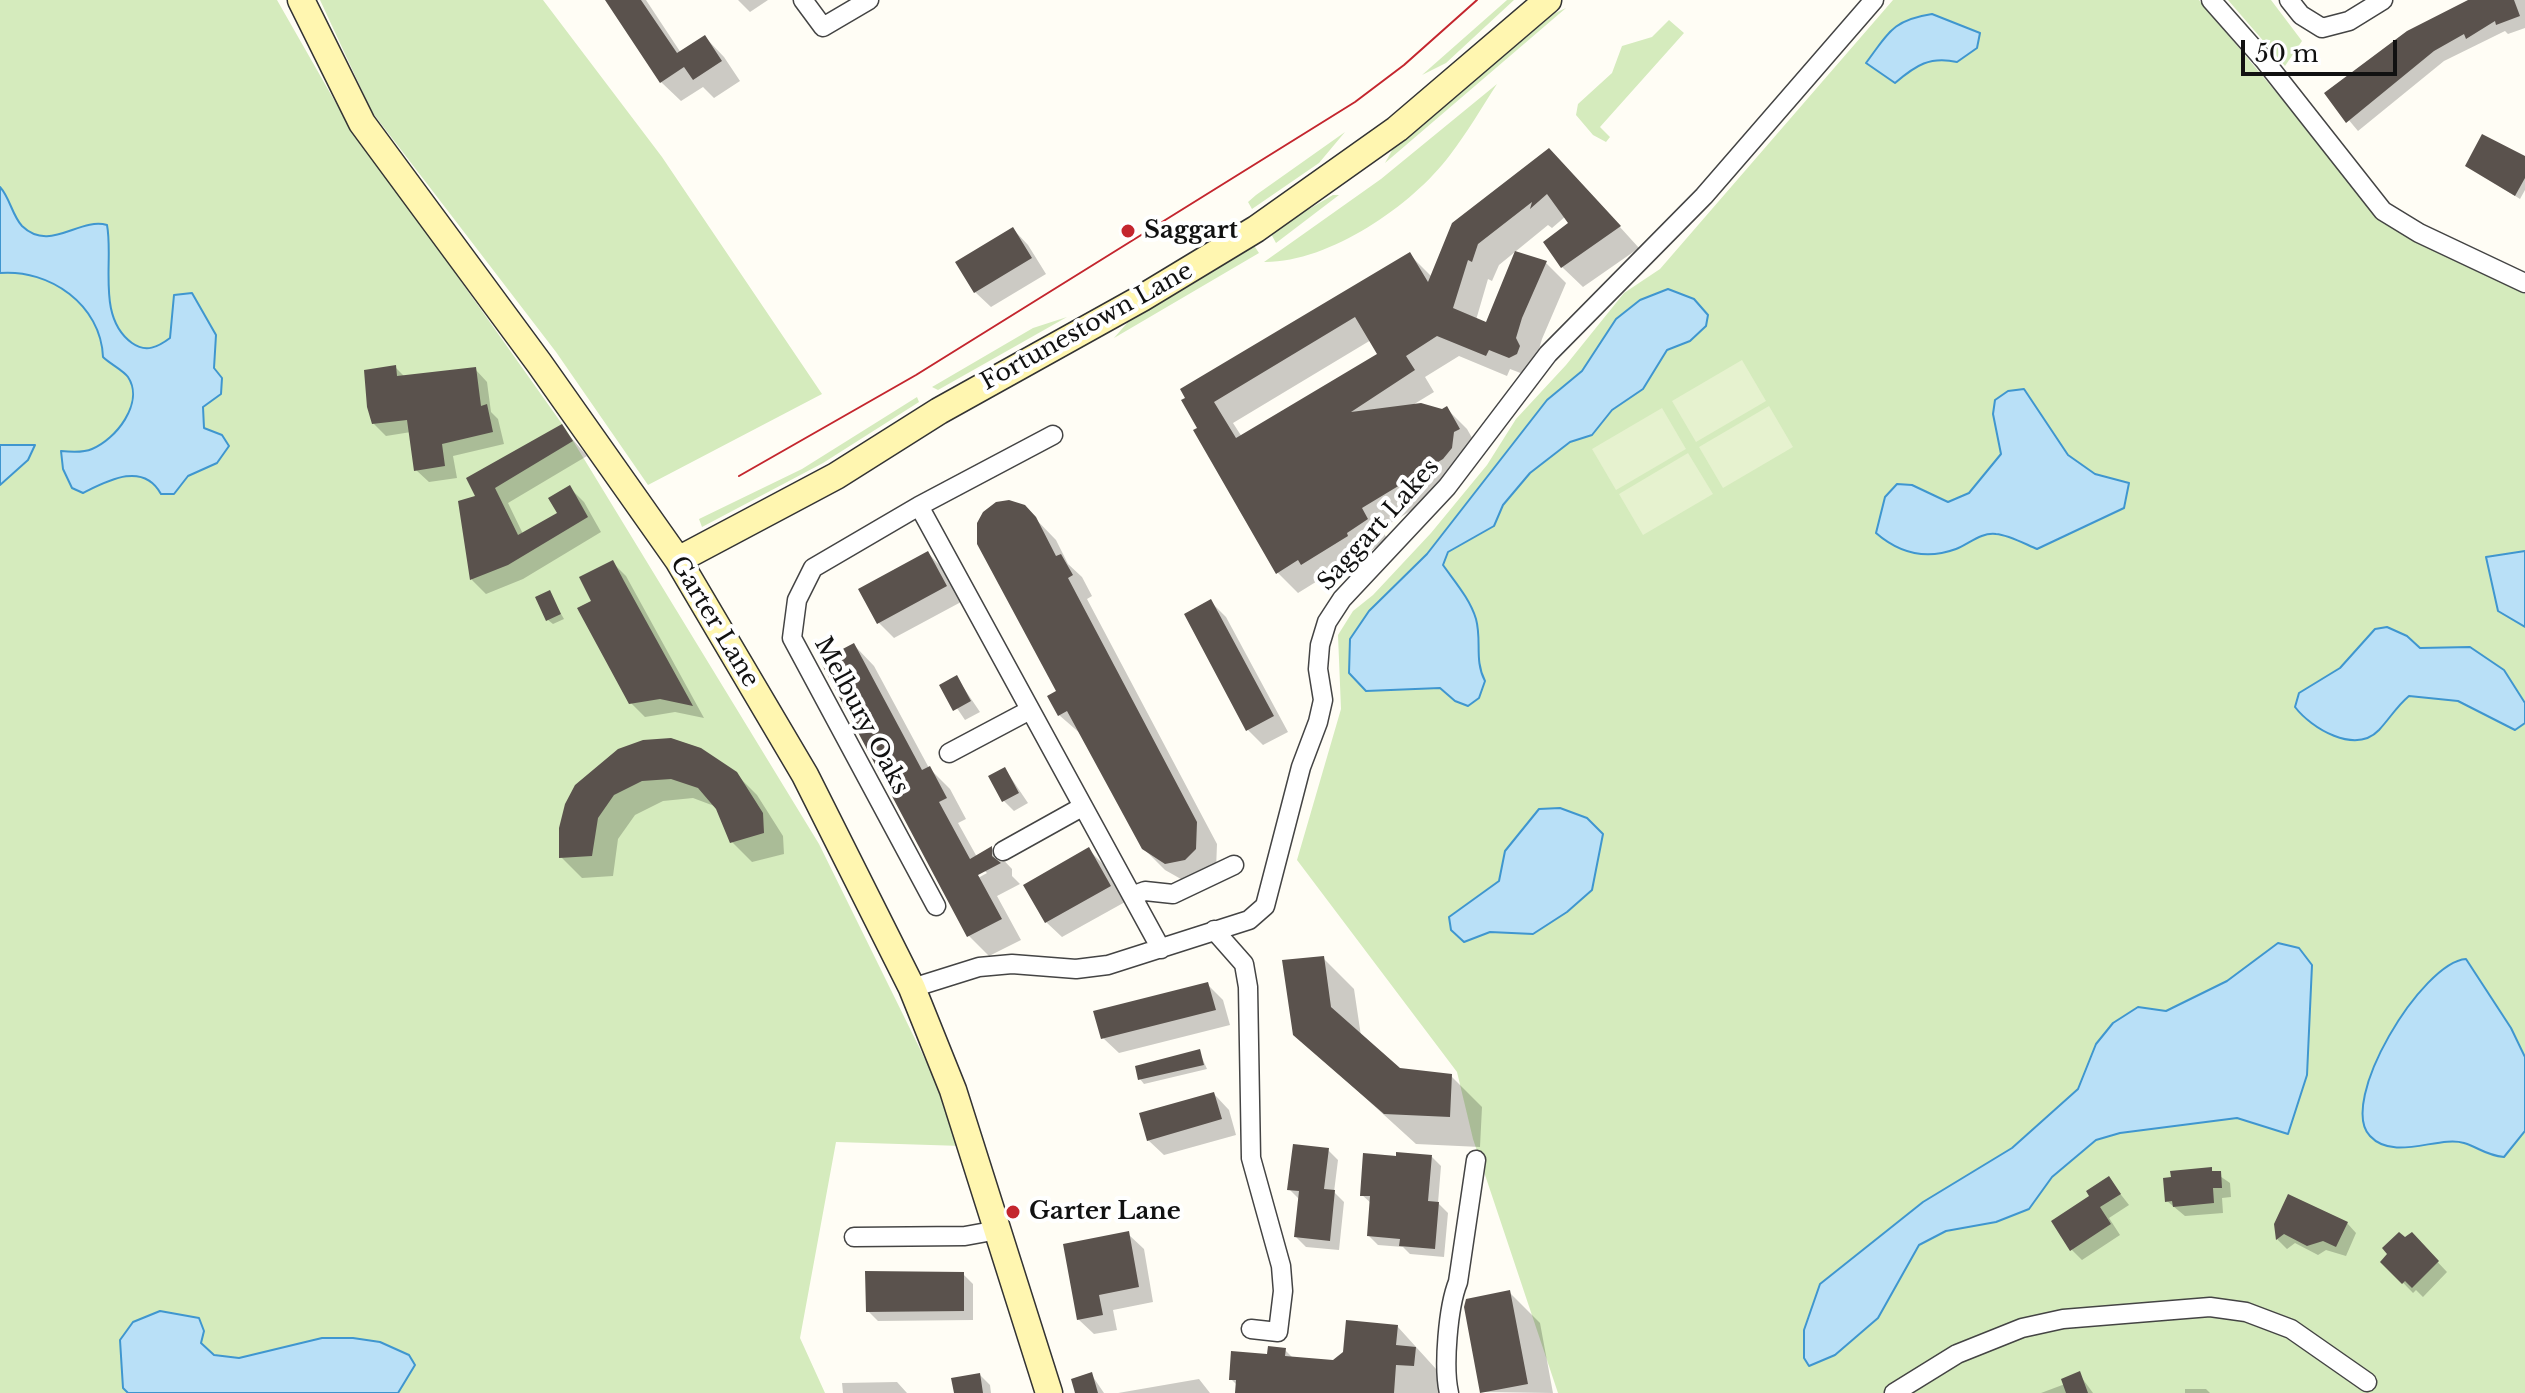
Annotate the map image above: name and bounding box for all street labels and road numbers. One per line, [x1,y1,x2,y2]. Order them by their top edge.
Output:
street label: Fortunestown Lane [976,257,1198,397]
street label: Saggart Lakes [1312,453,1446,597]
street label: Garter Lane [664,551,764,693]
street label: Melbury Oaks [807,632,915,800]

